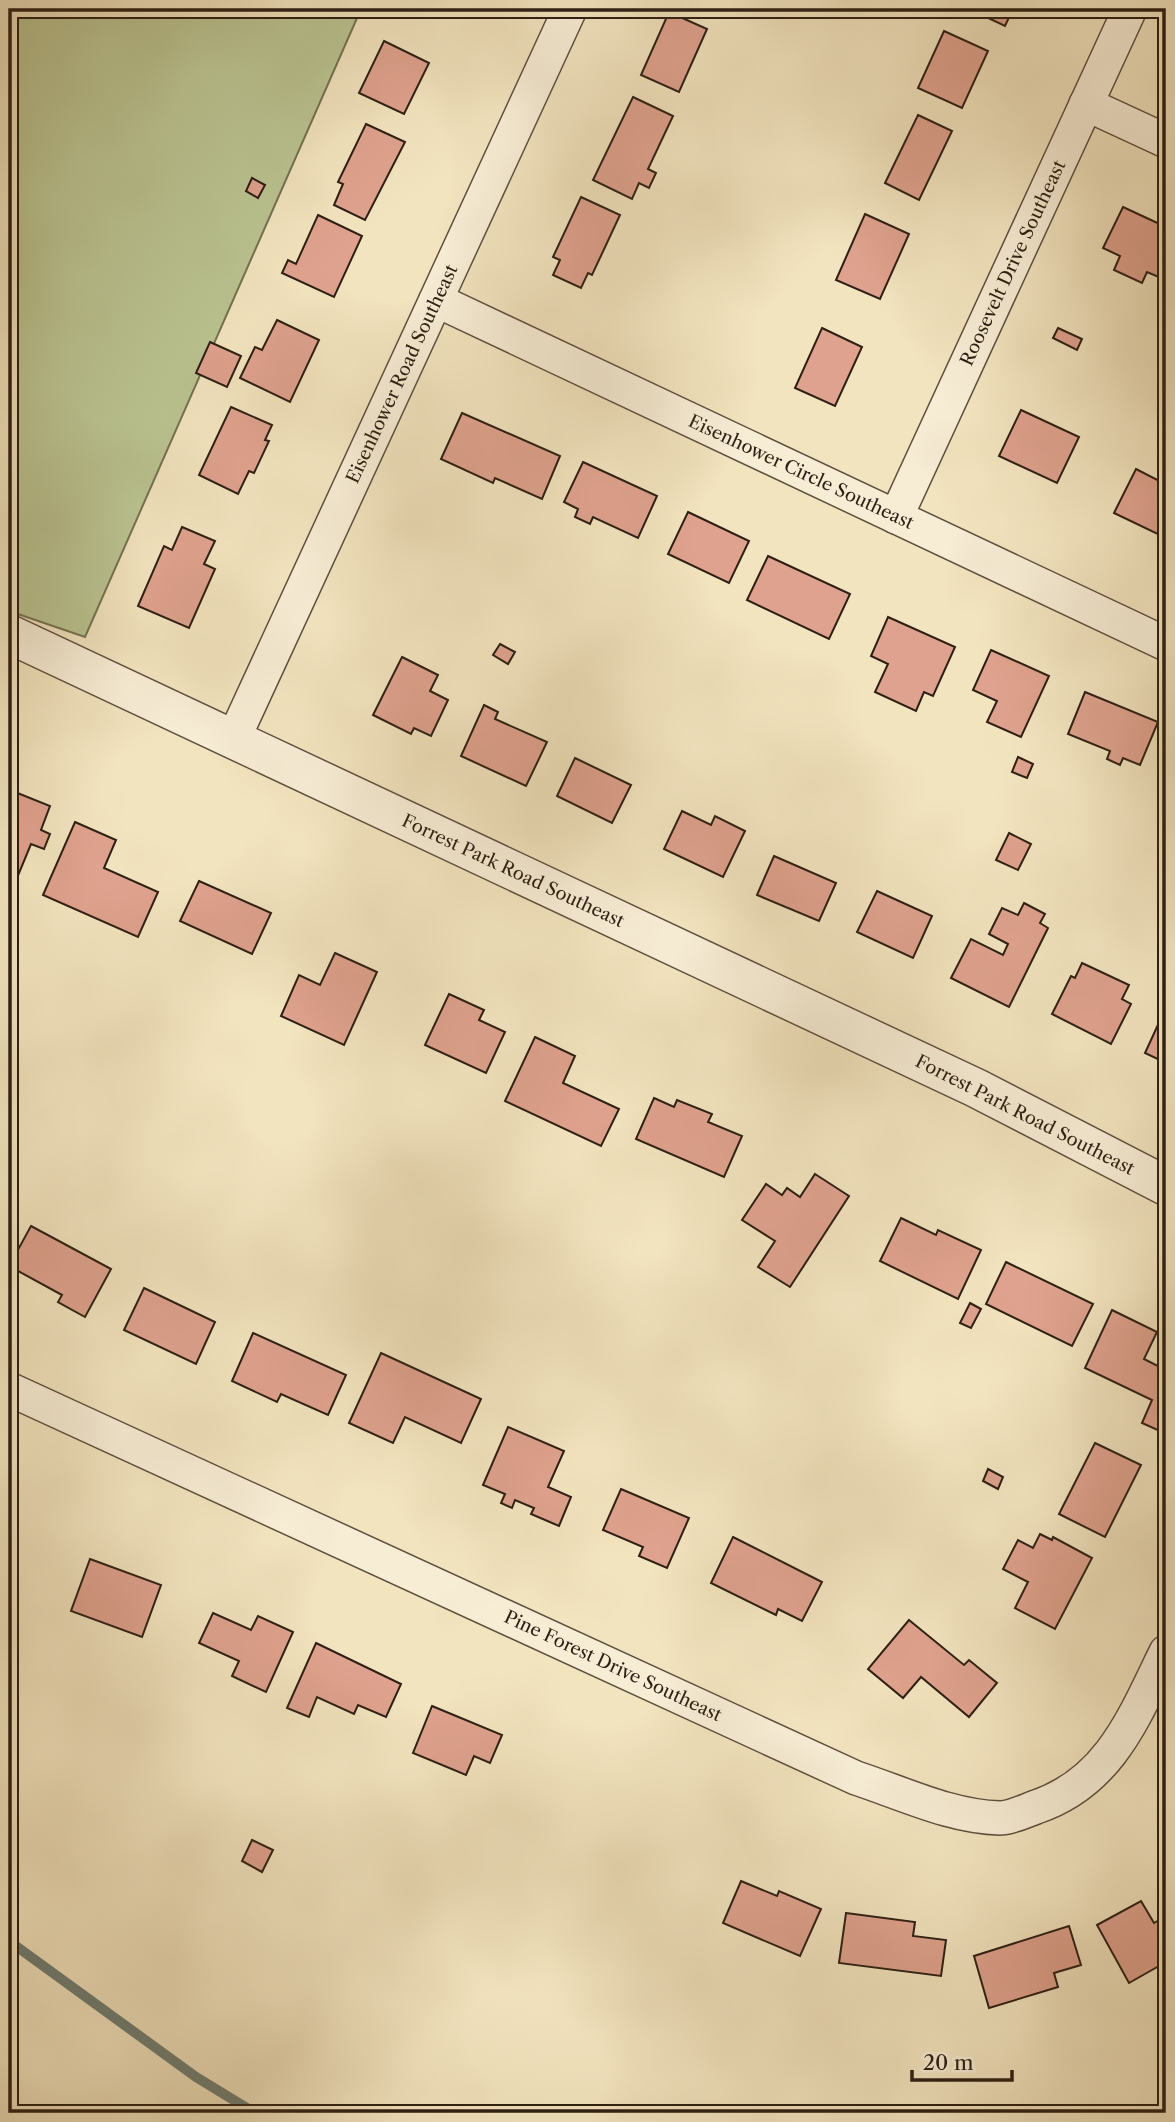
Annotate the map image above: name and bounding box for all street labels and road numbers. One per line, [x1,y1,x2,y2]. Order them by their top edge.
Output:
street label: Roosevelt Drive Southeast [956,156,1071,369]
street label: Eisenhower Road Southeast [342,261,463,487]
street label: Eisenhower Circle Southeast [685,410,918,534]
street label: Forrest Park Road Southeast [398,810,628,933]
street label: Forrest Park Road Southeast [912,1050,1139,1180]
street label: Pine Forest Drive Southeast [501,1606,726,1726]

